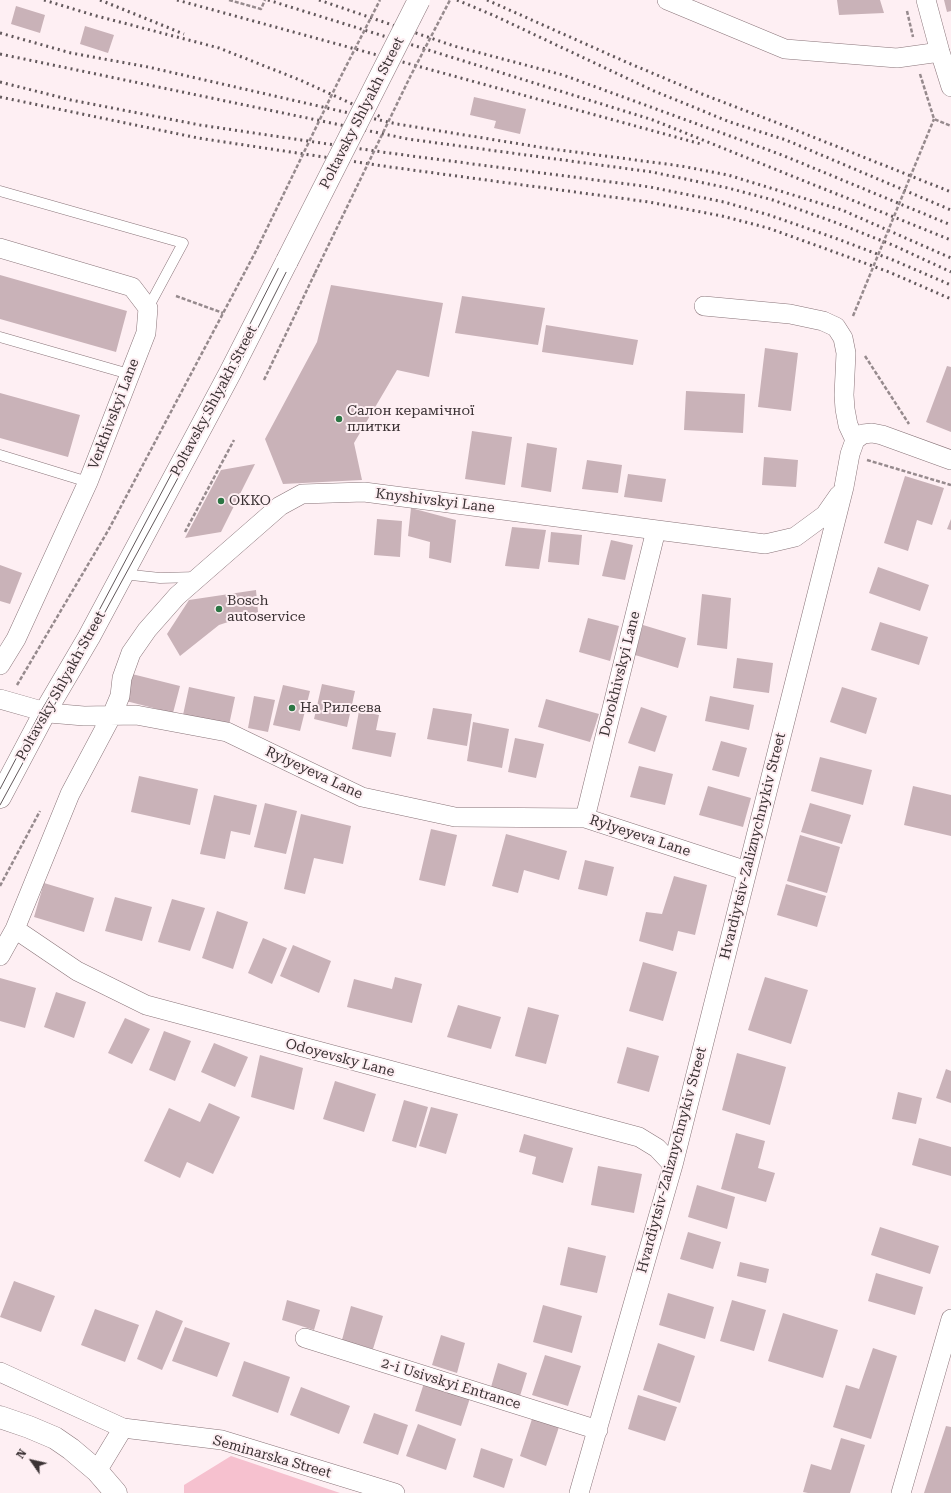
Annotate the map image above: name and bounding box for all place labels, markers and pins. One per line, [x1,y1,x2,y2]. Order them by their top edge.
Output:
place label: Салон керамічної плитки [347,403,475,436]
marker: Салон керамічної плитки [334,414,344,424]
place label: OKKO [229,493,271,509]
marker: OKKO [216,496,226,506]
place label: Bosch autoservice [227,593,305,626]
marker: Bosch autoservice [214,604,224,614]
place label: На Рилєєва [300,700,381,716]
marker: На Рилєєва [287,703,297,713]

